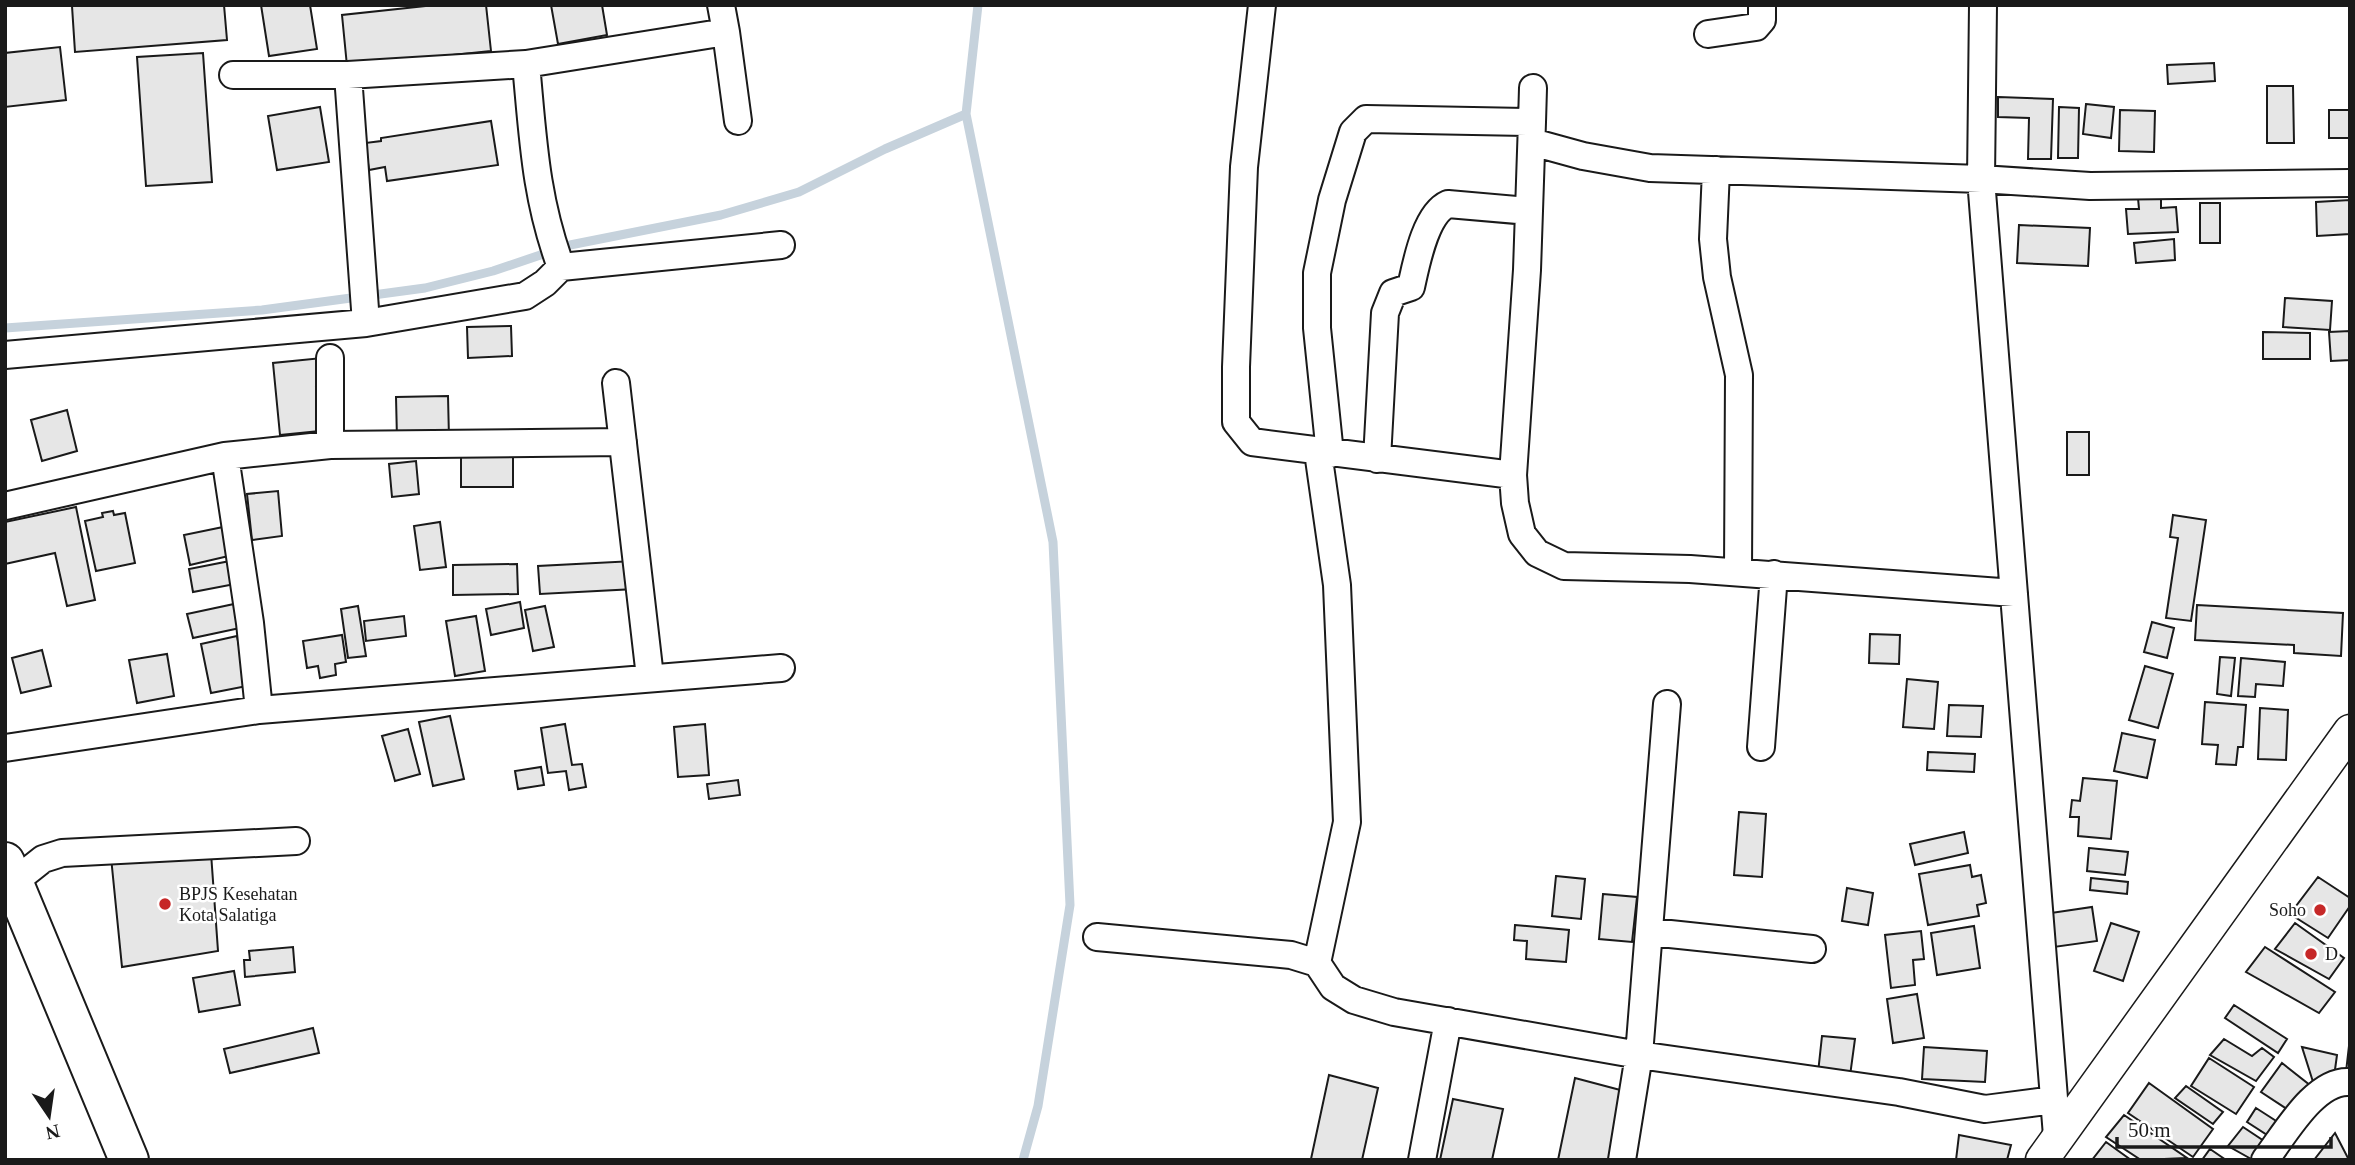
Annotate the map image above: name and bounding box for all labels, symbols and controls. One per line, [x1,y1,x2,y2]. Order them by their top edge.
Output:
place label: BPJS Kesehatan Kota Salatiga [179,884,298,925]
marker: BPJS Kesehatan Kota Salatiga [157,896,173,912]
place label: Soho [2269,900,2306,920]
marker: Soho [2312,902,2328,918]
place label: D [2325,944,2338,964]
marker: D [2303,946,2319,962]
north arrow [14,1081,84,1151]
scale bar [2117,1106,2330,1150]
text: 50 m [2128,1118,2171,1142]
text: N [43,1120,62,1144]

